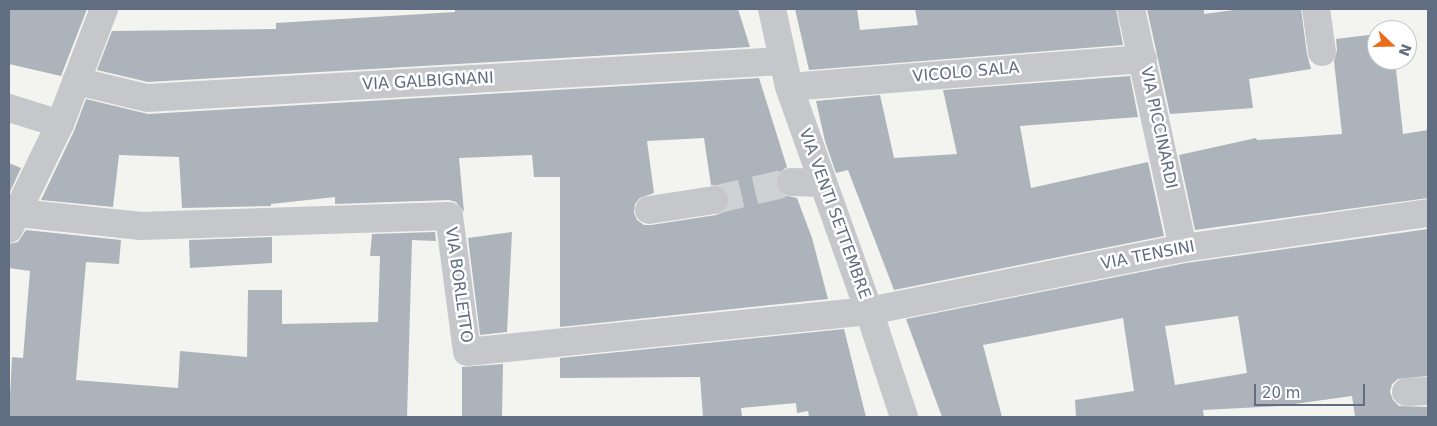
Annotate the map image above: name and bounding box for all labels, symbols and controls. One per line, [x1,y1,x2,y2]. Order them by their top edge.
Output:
north arrow [1367,20,1417,70]
text: N [1396,42,1415,58]
street label: VICOLO SALA [912,59,1020,87]
street label: VIA PICCINARDI [1136,65,1180,191]
street label: VIA GALBIGNANI [362,69,494,95]
street label: VIA VENTI SETTEMBRE [794,126,874,302]
street label: VIA BORLETTO [440,226,476,344]
street label: VIA TENSINI [1099,238,1197,274]
scale bar [1257,374,1368,406]
text: 20 m [1262,384,1300,402]

